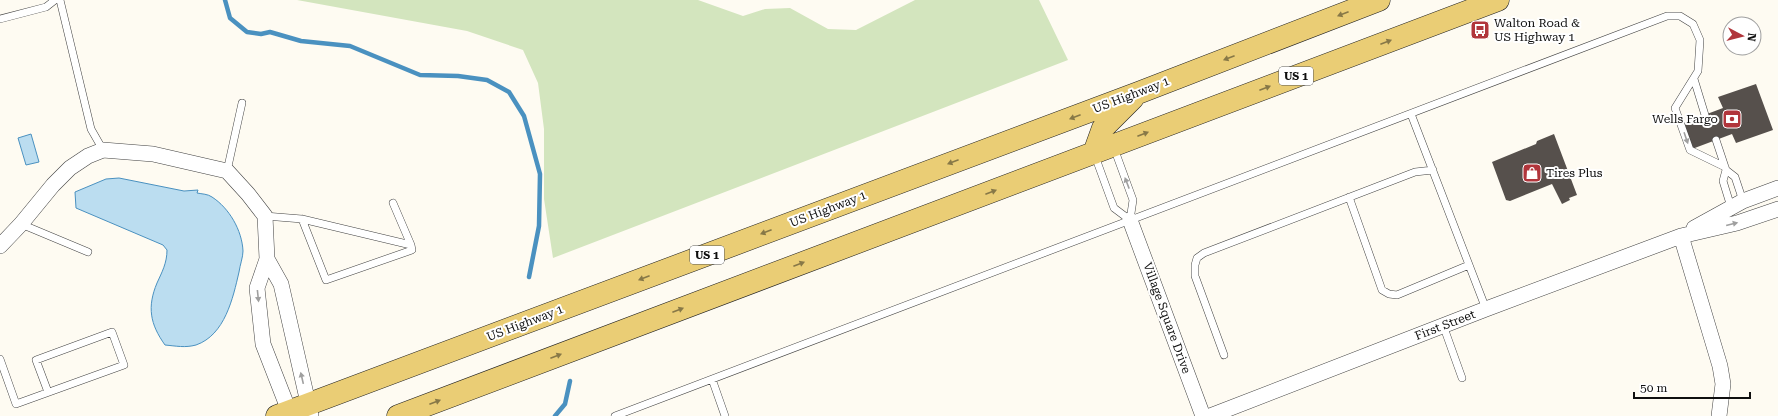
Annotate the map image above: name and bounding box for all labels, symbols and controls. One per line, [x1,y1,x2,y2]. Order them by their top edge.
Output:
one-way arrow [1336,12,1348,18]
place label: Walton Road & US Highway 1 [1494,16,1580,44]
north arrow [1722,16,1762,56]
bus stop icon: Walton Road & US Highway 1 [1469,19,1491,41]
text: N [1744,32,1758,43]
one-way arrow [1381,39,1393,45]
one-way arrow [1223,55,1235,61]
road number: US 1 [1279,67,1313,85]
street label: US Highway 1 [1091,74,1172,116]
one-way arrow [1259,85,1271,91]
bank icon: Wells Fargo [1721,108,1743,130]
place label: Wells Fargo [1652,112,1718,126]
one-way arrow [1069,114,1081,120]
one-way arrow [1138,131,1150,137]
one-way arrow [1684,133,1690,145]
one-way arrow [947,160,959,166]
shop icon: Tires Plus [1521,162,1543,184]
place label: Tires Plus [1546,166,1603,180]
one-way arrow [1124,176,1130,188]
street label: US Highway 1 [788,188,869,230]
one-way arrow [985,189,997,195]
one-way arrow [1726,221,1739,227]
one-way arrow [760,230,772,236]
road number: US 1 [690,246,724,264]
street label: Village Square Drive [1140,260,1194,376]
one-way arrow [794,261,806,267]
one-way arrow [638,276,650,282]
one-way arrow [255,290,261,302]
street label: US Highway 1 [485,302,566,344]
one-way arrow [672,307,684,313]
street label: First Street [1413,307,1478,343]
one-way arrow [551,353,563,359]
one-way arrow [299,372,305,384]
scale bar [1634,374,1750,400]
text: 50 m [1640,381,1667,395]
one-way arrow [429,399,441,405]

